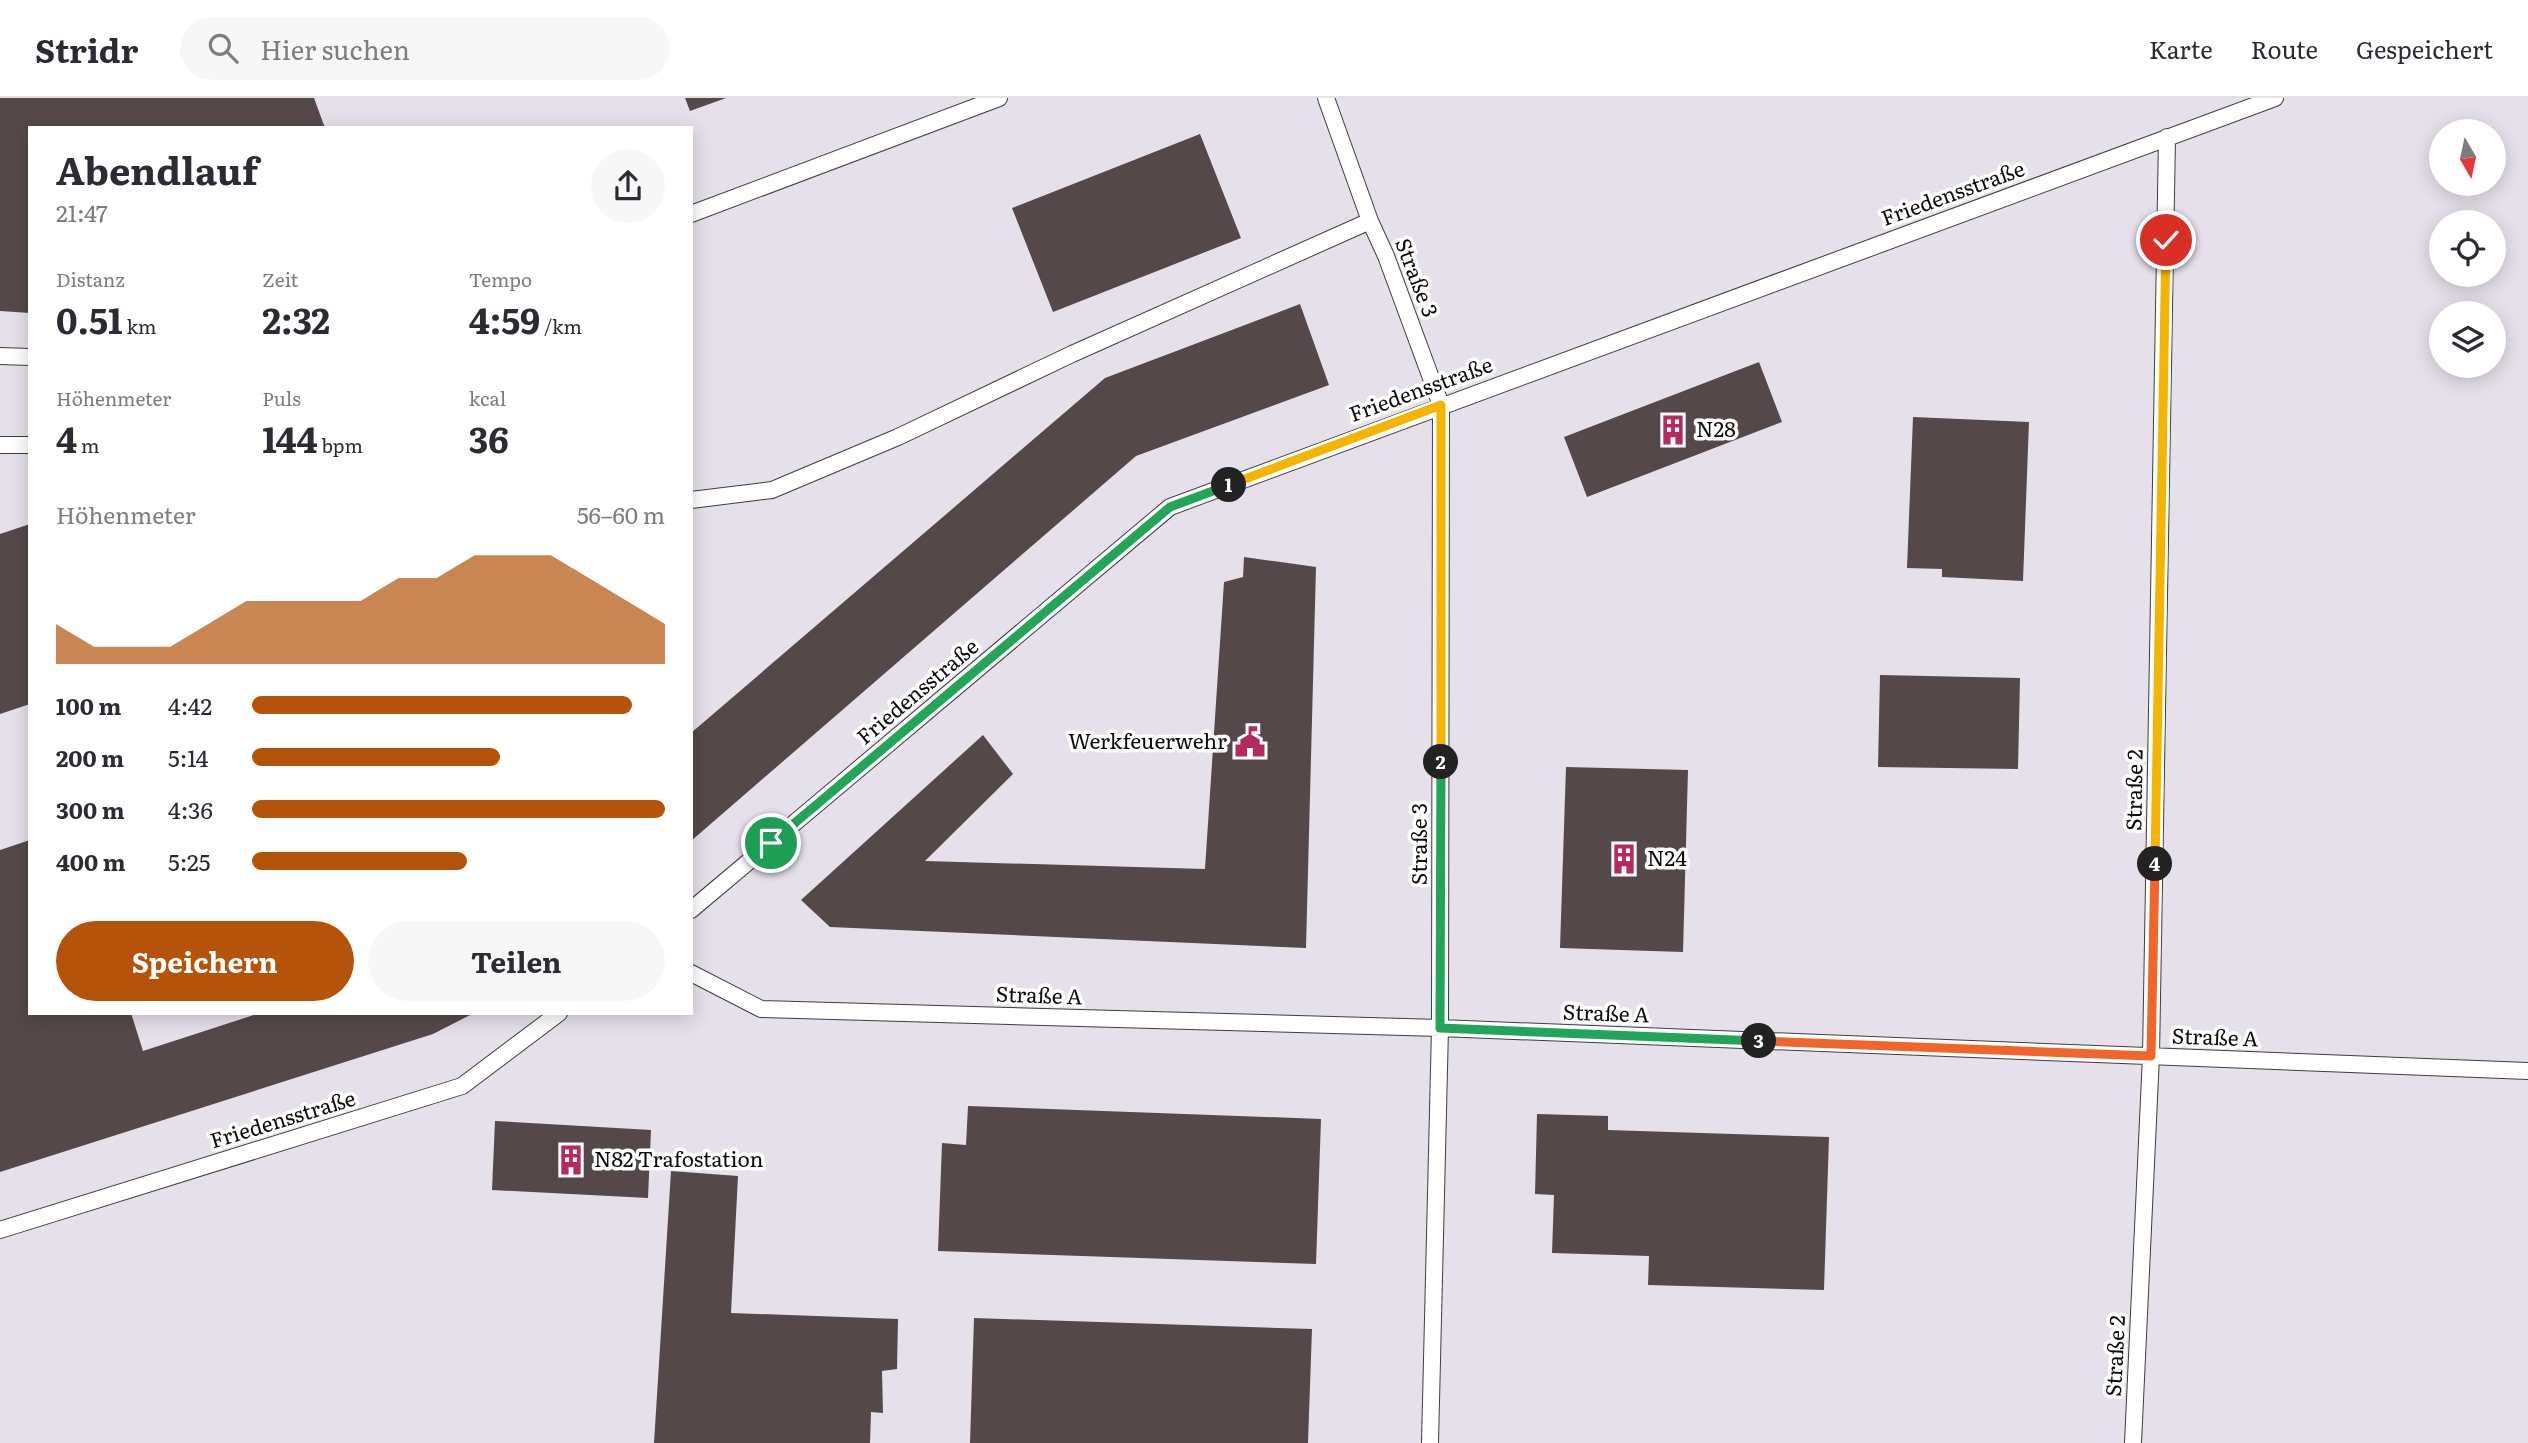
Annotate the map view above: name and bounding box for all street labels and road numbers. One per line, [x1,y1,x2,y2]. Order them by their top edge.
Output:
street label: Friedensstraße [1876,151,2028,232]
street label: Straße 3 [1389,233,1448,321]
street label: Friedensstraße [1344,347,1496,428]
street label: Friedensstraße [849,630,984,750]
street label: Straße 2 [2116,749,2149,831]
street label: Straße 3 [1402,803,1433,885]
street label: Straße A [995,977,1083,1011]
street label: Straße A [1562,995,1650,1029]
street label: Straße A [2171,1019,2259,1053]
street label: Friedensstraße [206,1081,359,1154]
street label: Straße 2 [2096,1314,2131,1397]

